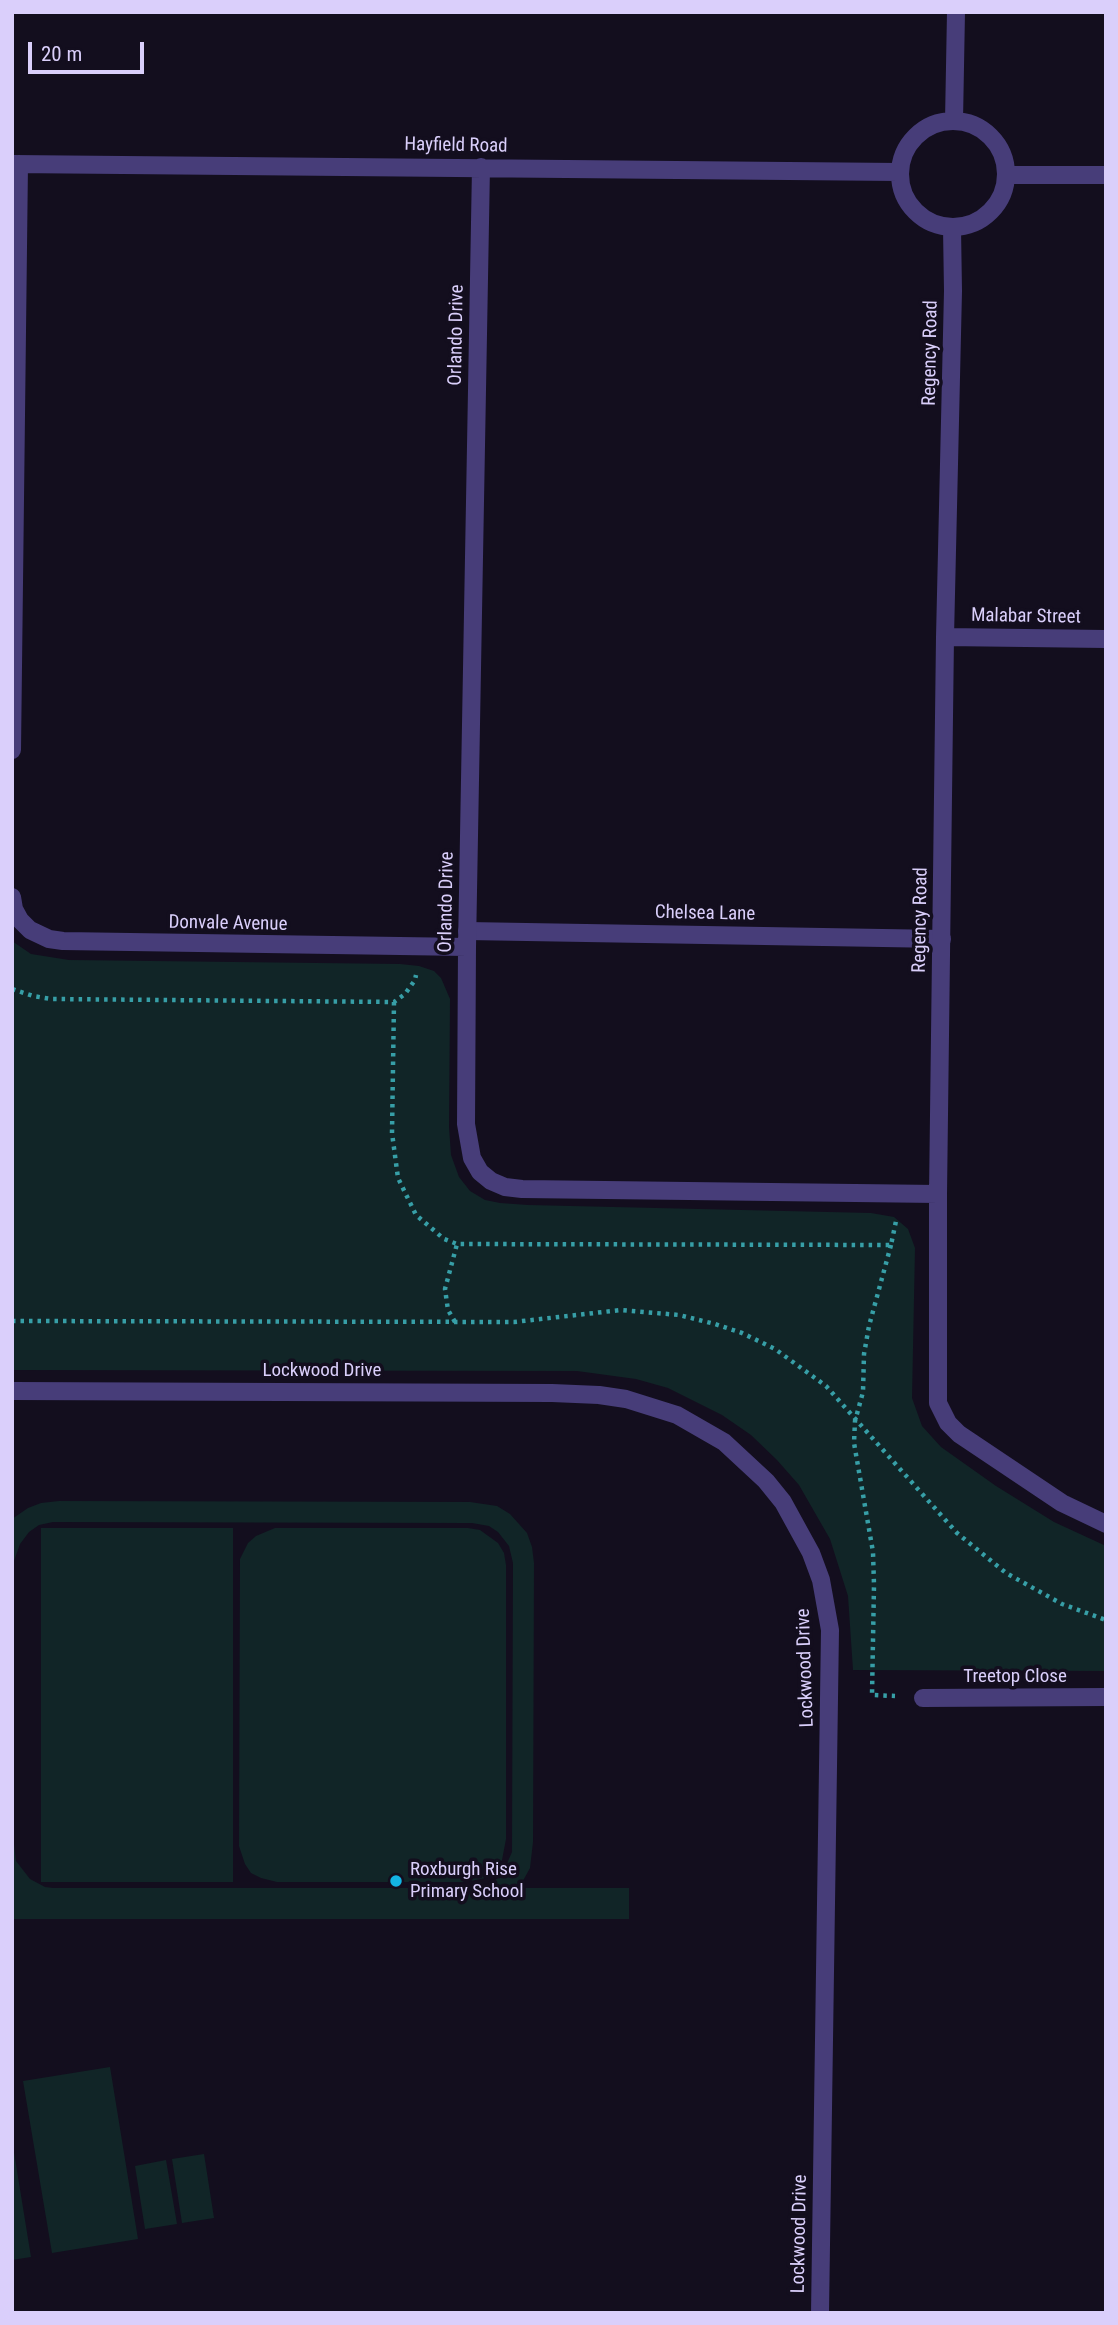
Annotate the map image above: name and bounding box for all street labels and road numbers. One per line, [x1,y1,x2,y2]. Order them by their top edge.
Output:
street label: Hayfield Road [404,134,508,158]
street label: Orlando Drive [445,284,469,386]
street label: Regency Road [919,300,943,406]
street label: Malabar Street [971,605,1081,629]
street label: Orlando Drive [435,851,459,953]
street label: Regency Road [909,867,933,973]
street label: Chelsea Lane [655,902,755,926]
street label: Donvale Avenue [168,912,288,936]
street label: Lockwood Drive [262,1360,382,1382]
street label: Lockwood Drive [793,1608,819,1728]
street label: Treetop Close [963,1666,1067,1688]
street label: Lockwood Drive [788,2174,812,2294]

